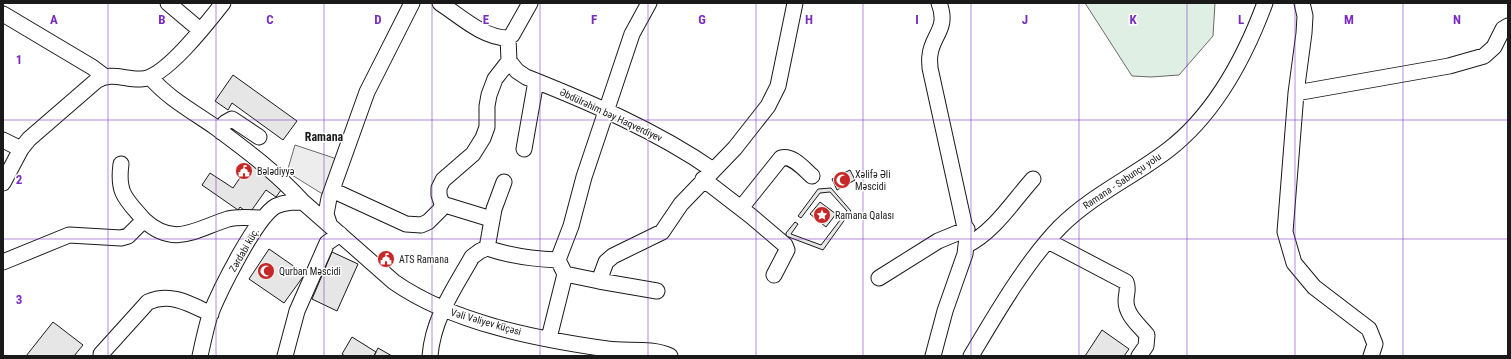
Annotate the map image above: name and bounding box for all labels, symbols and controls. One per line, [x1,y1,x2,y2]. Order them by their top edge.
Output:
text: A [50,12,58,27]
text: B [158,12,166,27]
text: C [266,12,274,27]
text: D [374,12,382,27]
text: E [483,12,490,27]
text: F [591,12,597,27]
text: G [698,12,706,27]
text: H [805,12,813,27]
text: I [915,12,919,27]
text: J [1022,12,1028,27]
text: K [1129,12,1137,27]
text: L [1238,12,1244,27]
text: M [1344,12,1354,27]
text: N [1453,12,1461,27]
text: 1 [16,52,22,67]
street label: Əbdülrəhim bəy Haqverdiyev [558,86,665,144]
district label: Ramana [305,130,344,144]
street label: Ramana - Sabunçu yolu [1081,151,1163,211]
public building icon: Bələdiyyə [234,161,254,181]
place label: Bələdiyyə [257,166,295,177]
place label: Xəlifə Əli Məscidi [855,169,890,192]
mosque icon: Xəlifə Əli Məscidi [832,170,852,190]
text: 2 [16,172,23,187]
place icon: Ramana Qalası [812,205,832,225]
place label: Ramana Qalası [835,210,894,221]
street label: Zərdabi küç. [227,226,261,274]
public building icon: ATS Ramana [376,249,396,269]
place label: ATS Ramana [399,254,449,265]
mosque icon: Qurban Məscidi [256,261,276,281]
place label: Qurban Məscidi [279,266,341,277]
text: 3 [16,292,22,307]
street label: Vəli Vəliyev küçəsi [449,307,523,337]

